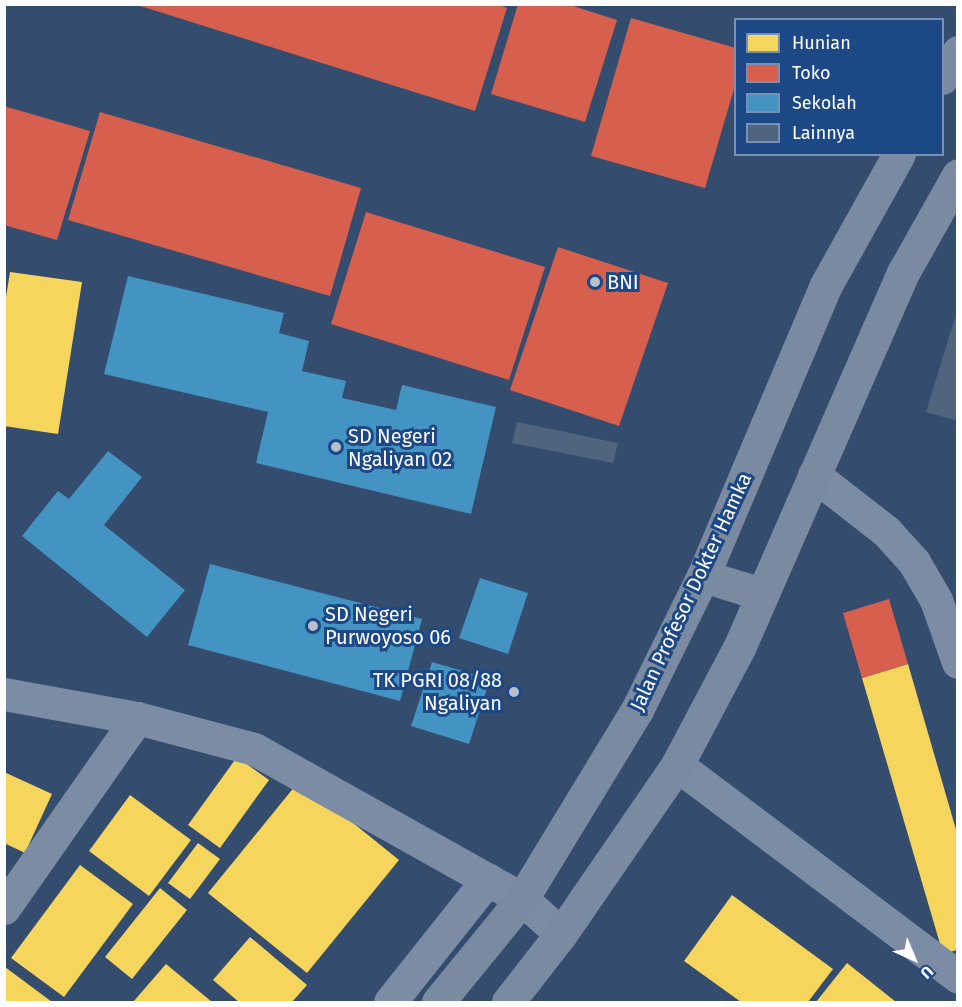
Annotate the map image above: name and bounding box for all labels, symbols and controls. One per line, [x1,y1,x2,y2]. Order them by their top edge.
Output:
legend [734,18,944,156]
text: Hunian [792,32,851,54]
text: Toko [792,62,830,84]
text: Sekolah [792,92,857,114]
text: Lainnya [792,122,855,144]
place label: BNI [607,270,639,294]
marker: BNI [588,275,602,289]
place label: SD Negeri Ngaliyan 02 [348,424,452,471]
marker: SD Negeri Ngaliyan 02 [329,440,343,454]
street label: Jalan Profesor Dokter Hamka [625,469,757,715]
place label: SD Negeri Purwoyoso 06 [325,602,451,649]
marker: SD Negeri Purwoyoso 06 [306,619,320,633]
place label: TK PGRI 08/88 Ngaliyan [373,668,502,715]
marker: TK PGRI 08/88 Ngaliyan [507,685,521,699]
north arrow [884,929,944,989]
text: U [917,962,937,983]

